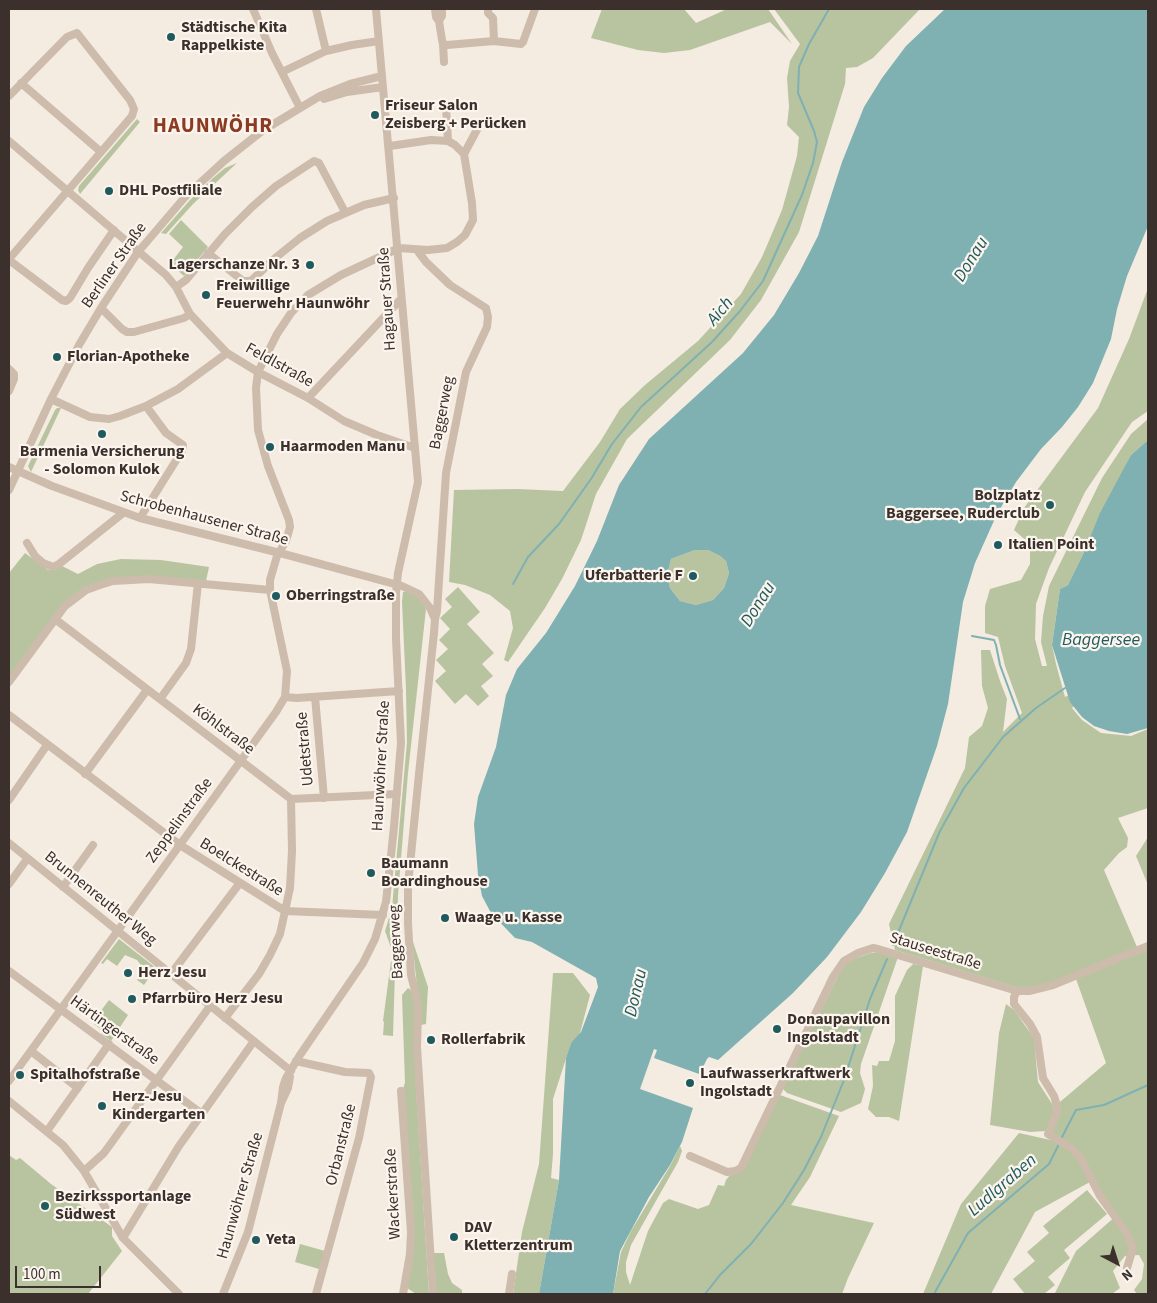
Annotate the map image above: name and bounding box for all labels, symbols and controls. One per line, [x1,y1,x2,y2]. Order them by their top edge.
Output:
place label: Städtische Kita Rappelkiste [181,18,287,56]
marker: Städtische Kita Rappelkiste [165,31,177,43]
place label: Friseur Salon Zeisberg + Perücken [385,96,526,134]
marker: Friseur Salon Zeisberg + Perücken [369,109,381,121]
district label: HAUNWÖHR [152,114,274,140]
place label: DHL Postfiliale [119,181,222,201]
marker: DHL Postfiliale [103,185,115,197]
street label: Berliner Straße [78,219,152,313]
water label: Donau [950,234,994,286]
street label: Hagauer Straße [375,247,401,351]
place label: Lagerschanze Nr. 3 [168,255,300,275]
marker: Lagerschanze Nr. 3 [304,259,316,271]
place label: Freiwillige Feuerwehr Haunwöhr [216,276,370,314]
marker: Freiwillige Feuerwehr Haunwöhr [200,289,212,301]
water label: Aich [703,293,739,331]
street label: Feldlstraße [242,339,316,393]
place label: Florian-Apotheke [67,347,189,367]
marker: Florian-Apotheke [51,351,63,363]
street label: Baggerweg [426,375,460,451]
marker: Barmenia Versicherung - Solomon Kulok [96,428,108,440]
place label: Haarmoden Manu [280,437,405,457]
marker: Haarmoden Manu [264,441,276,453]
place label: Barmenia Versicherung - Solomon Kulok [20,442,184,480]
place label: Bolzplatz Baggersee, Ruderclub [886,486,1040,524]
street label: Schrobenhausener Straße [118,487,290,551]
marker: Bolzplatz Baggersee, Ruderclub [1044,499,1056,511]
place label: Italien Point [1008,535,1094,555]
marker: Italien Point [992,539,1004,551]
place label: Uferbatterie F [585,566,683,586]
marker: Uferbatterie F [687,570,699,582]
water label: Donau [737,579,781,631]
place label: Oberringstraße [286,586,395,606]
marker: Oberringstraße [270,590,282,602]
water label: Baggersee [1062,630,1140,652]
street label: Köhlstraße [188,700,258,760]
street label: Haunwöhrer Straße [369,700,395,832]
street label: Udetstraße [293,711,319,787]
street label: Zeppelinstraße [143,775,217,867]
street label: Boelckestraße [196,835,286,901]
street label: Brunnenreuther Weg [40,848,160,950]
place label: Baumann Boardinghouse [381,854,488,892]
marker: Baumann Boardinghouse [365,867,377,879]
street label: Baggerweg [385,904,409,980]
place label: Waage u. Kasse [455,908,562,928]
marker: Waage u. Kasse [439,912,451,924]
street label: Stauseestraße [887,929,983,975]
place label: Herz Jesu [138,963,206,983]
marker: Herz Jesu [122,967,134,979]
water label: Donau [621,967,653,1019]
place label: Pfarrbüro Herz Jesu [142,989,283,1009]
street label: Härtingerstraße [66,992,162,1070]
marker: Pfarrbüro Herz Jesu [126,993,138,1005]
place label: Donaupavillon Ingolstadt [787,1010,890,1048]
marker: Donaupavillon Ingolstadt [771,1023,783,1035]
place label: Rollerfabrik [441,1030,526,1050]
marker: Rollerfabrik [425,1034,437,1046]
place label: Laufwasserkraftwerk Ingolstadt [700,1064,851,1102]
place label: Spitalhofstraße [30,1065,140,1085]
marker: Spitalhofstraße [14,1069,26,1081]
marker: Laufwasserkraftwerk Ingolstadt [684,1077,696,1089]
place label: Herz-Jesu Kindergarten [112,1087,205,1125]
marker: Herz-Jesu Kindergarten [96,1100,108,1112]
street label: Orbanstraße [323,1102,361,1188]
street label: Haunwöhrer Straße [214,1130,268,1262]
street label: Wackerstraße [382,1148,406,1240]
water label: Ludlgraben [964,1150,1042,1222]
place label: Bezirkssportanlage Südwest [55,1187,191,1225]
marker: Bezirkssportanlage Südwest [39,1200,51,1212]
place label: DAV Kletterzentrum [464,1218,573,1256]
place label: Yeta [266,1230,296,1250]
marker: DAV Kletterzentrum [448,1231,460,1243]
marker: Yeta [250,1234,262,1246]
north arrow [1092,1238,1142,1288]
scale bar [18,1256,104,1288]
text: 100 m [23,1264,61,1285]
text: N [1117,1264,1137,1285]

